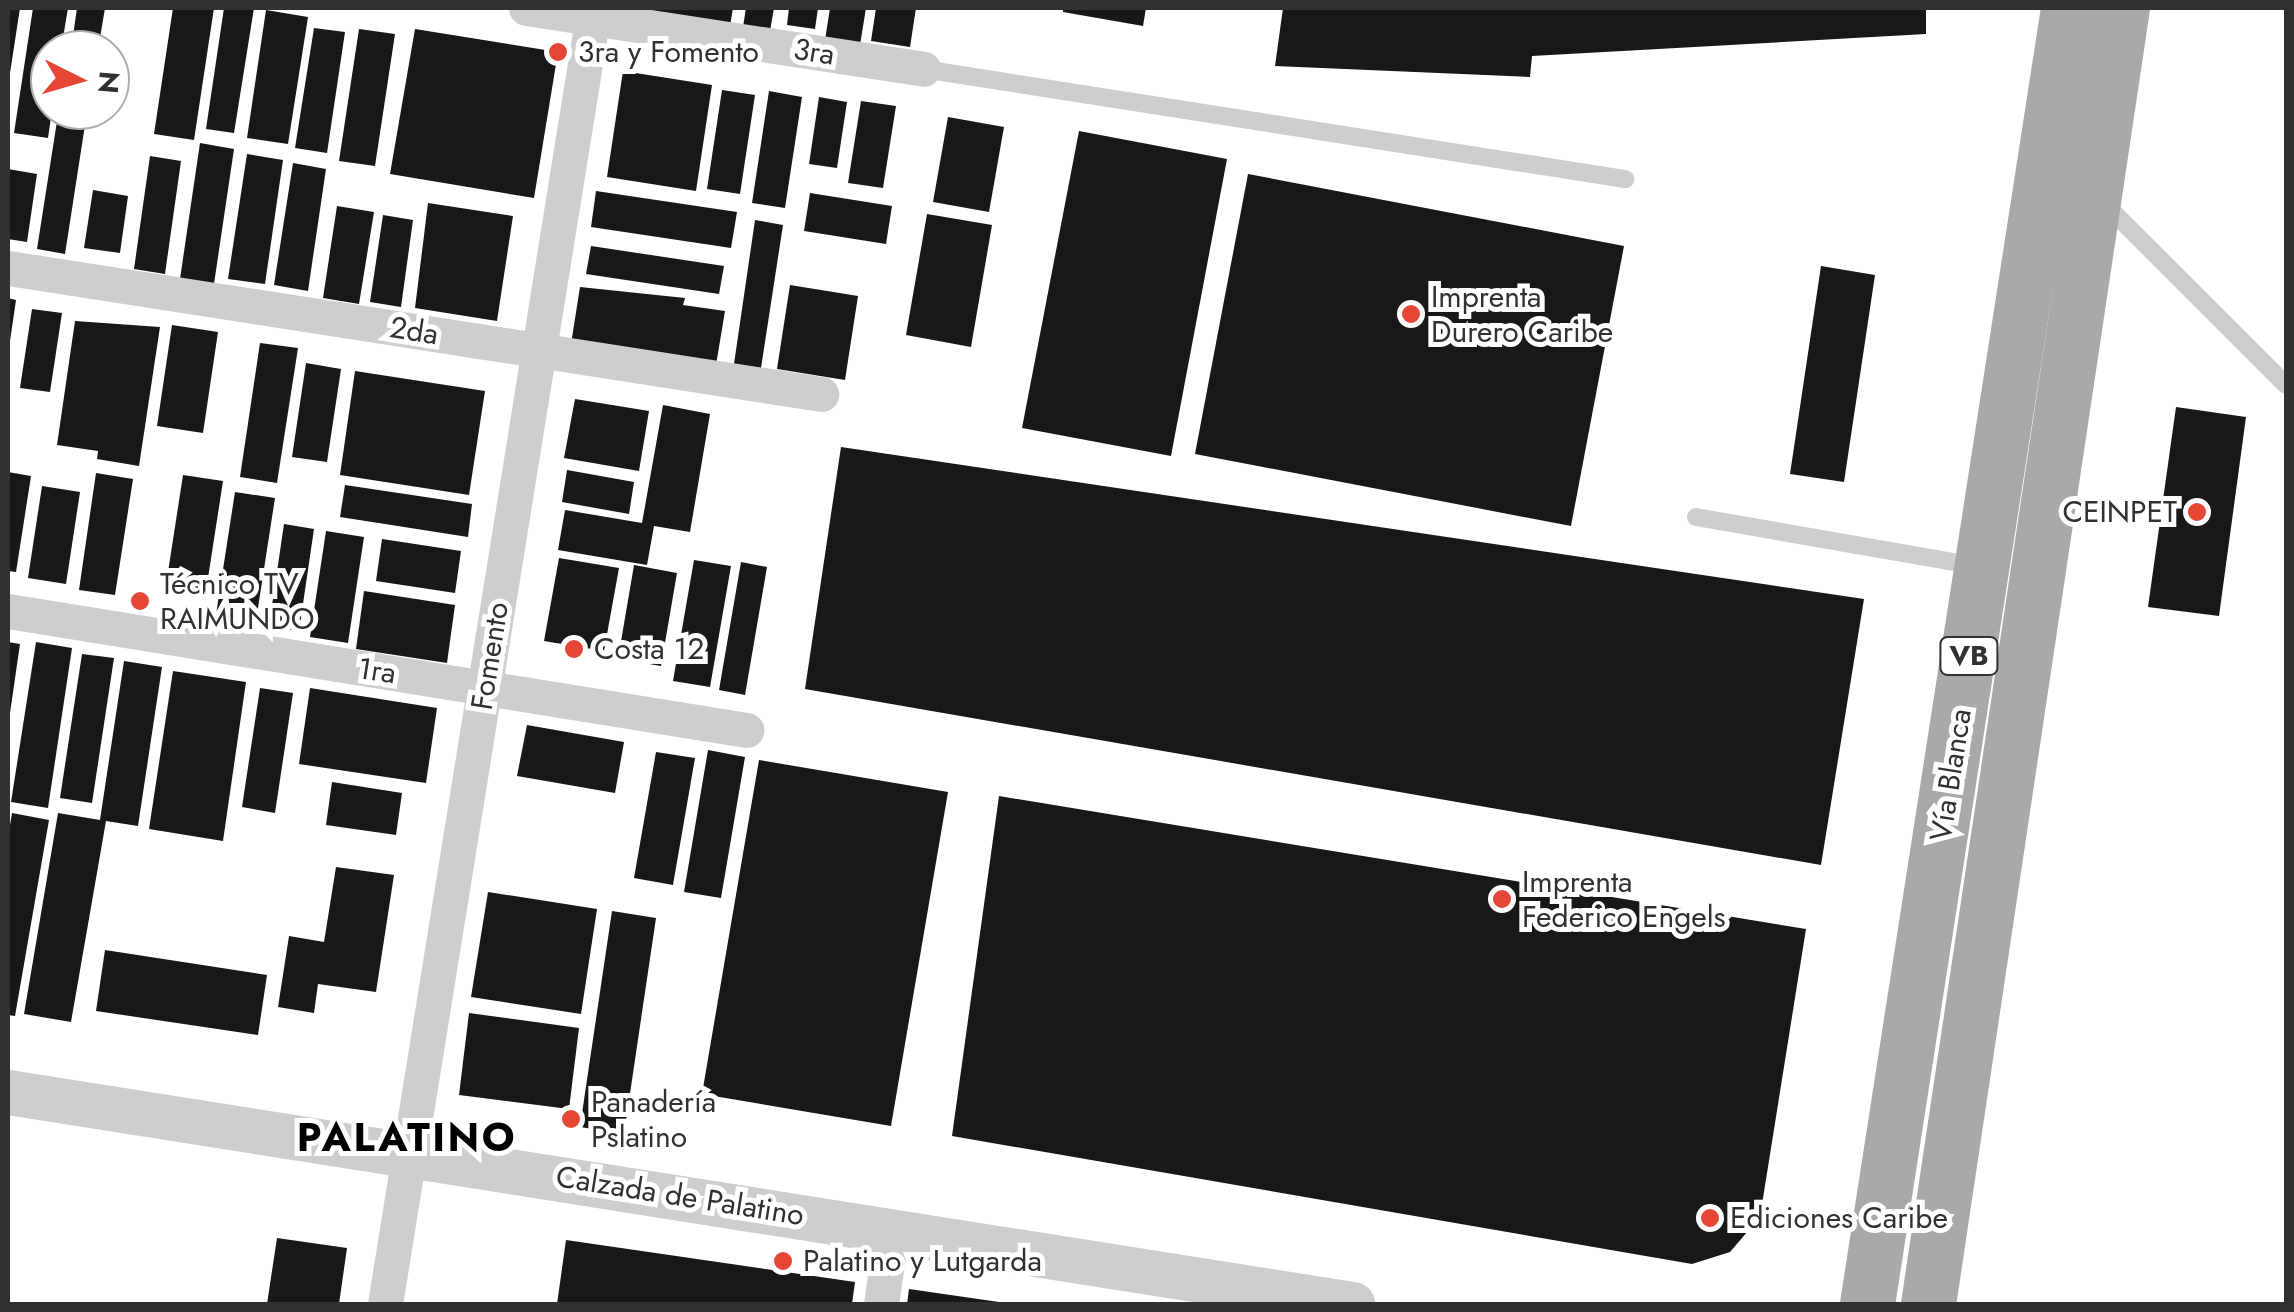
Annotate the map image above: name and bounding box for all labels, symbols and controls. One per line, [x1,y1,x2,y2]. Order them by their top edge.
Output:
north arrow [30,30,130,130]
street label: 3ra [791,31,837,73]
place label: 3ra y Fomento [578,34,759,70]
marker: 3ra y Fomento [547,41,569,63]
text: N [87,70,130,95]
place label: Imprenta Durero Caribe [1431,279,1613,350]
marker: Imprenta Durero Caribe [1400,303,1422,325]
street label: 2da [387,309,441,353]
place label: CEINPET [2062,494,2177,530]
marker: CEINPET [2186,501,2208,523]
place label: Técnico TV RAIMUNDO [160,566,314,636]
marker: Técnico TV RAIMUNDO [129,590,151,612]
street label: Fomento [464,600,516,712]
place label: Costa 12 [594,631,704,667]
road number: VB [1939,633,1999,679]
marker: Costa 12 [563,638,585,660]
street label: 1ra [355,650,399,692]
street label: Vía Blanca [1923,706,1979,844]
place label: Imprenta Federico Engels [1522,864,1726,934]
marker: Imprenta Federico Engels [1491,888,1513,910]
place label: Panadería Pslatino [591,1084,716,1154]
marker: Panadería Pslatino [560,1108,582,1130]
district label: PALATINO [297,1113,517,1161]
street label: Calzada de Palatino [553,1159,807,1233]
place label: Ediciones Caribe [1730,1200,1948,1236]
marker: Ediciones Caribe [1699,1207,1721,1229]
place label: Palatino y Lutgarda [803,1243,1042,1279]
marker: Palatino y Lutgarda [772,1250,794,1272]

